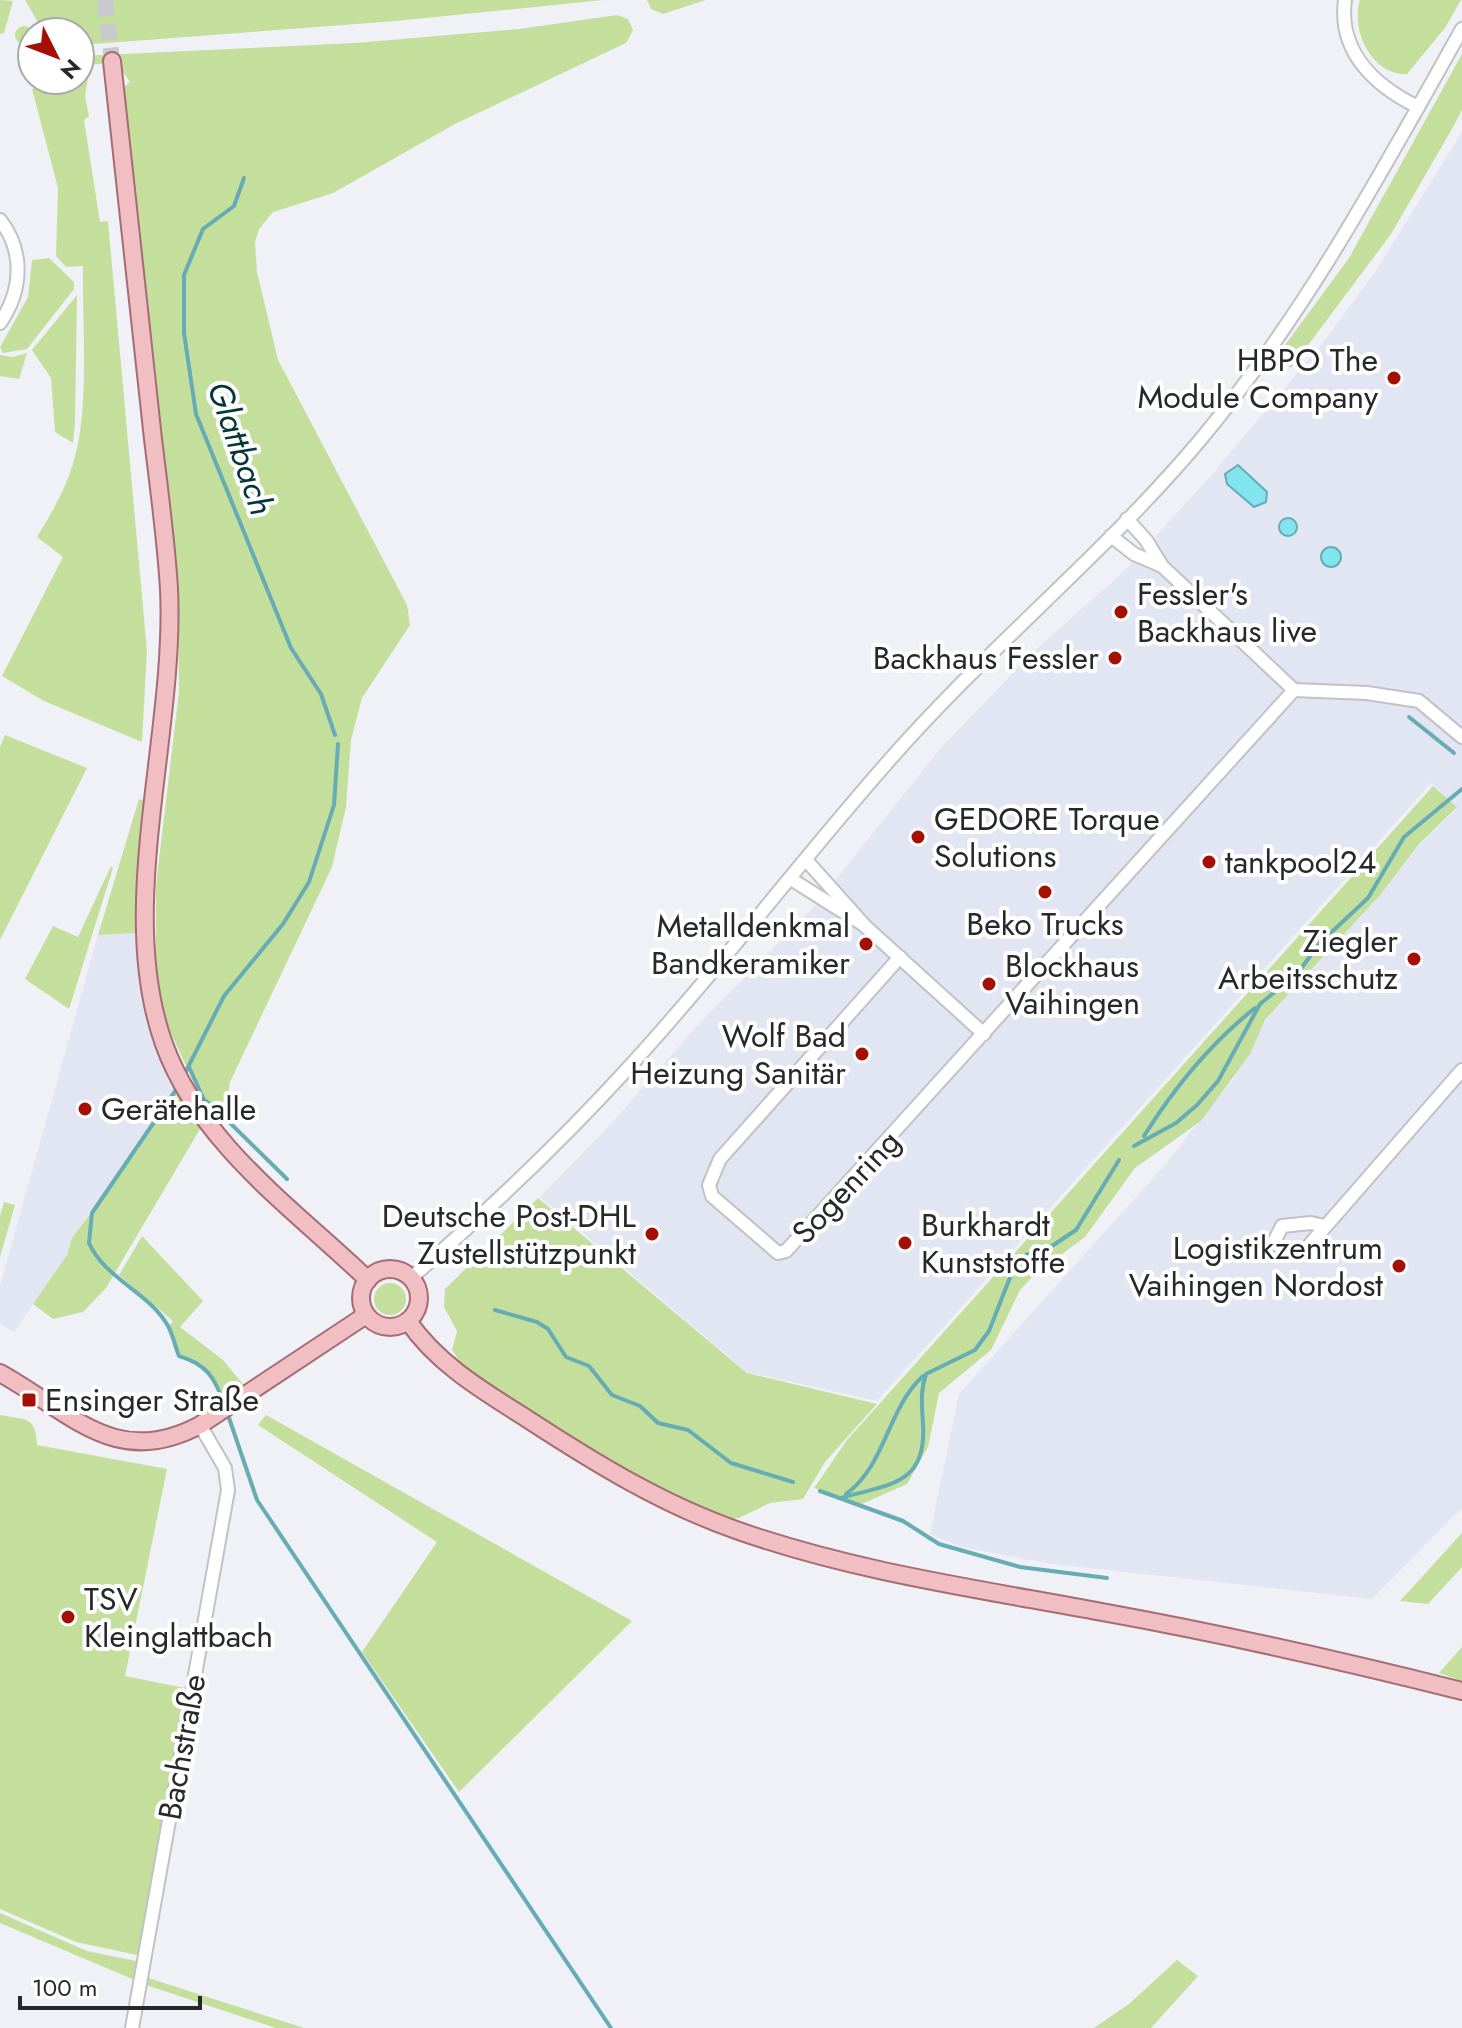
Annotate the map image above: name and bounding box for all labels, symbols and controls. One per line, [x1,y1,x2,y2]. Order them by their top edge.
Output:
north arrow [16,16,96,96]
text: N [53,52,89,87]
place label: HBPO The Module Company [1137,337,1379,420]
marker: HBPO The Module Company [1385,369,1403,387]
water label: Glattbach [195,375,286,522]
place label: Fessler's Backhaus live [1137,571,1317,654]
marker: Fessler's Backhaus live [1112,603,1130,621]
place label: Backhaus Fessler [873,635,1099,681]
marker: Backhaus Fessler [1106,649,1124,667]
place label: GEDORE Torque Solutions [934,796,1160,879]
marker: GEDORE Torque Solutions [909,828,927,846]
place label: tankpool24 [1225,839,1376,885]
marker: tankpool24 [1200,853,1218,871]
marker: Beko Trucks [1036,883,1054,901]
place label: Beko Trucks [966,901,1124,947]
place label: Metalldenkmal Bandkeramiker [651,903,850,986]
place label: Ziegler Arbeitsschutz [1218,918,1398,1001]
marker: Metalldenkmal Bandkeramiker [857,935,875,953]
place label: Blockhaus Vaihingen [1005,943,1140,1026]
marker: Ziegler Arbeitsschutz [1405,950,1423,968]
marker: Blockhaus Vaihingen [980,975,998,993]
place label: Wolf Bad Heizung Sanitär [630,1013,846,1096]
marker: Wolf Bad Heizung Sanitär [853,1045,871,1063]
place label: Gerätehalle [101,1086,256,1132]
marker: Gerätehalle [76,1100,94,1118]
street label: Sogenring [781,1120,911,1254]
place label: Deutsche Post-DHL Zustellstützpunkt [382,1193,637,1276]
place label: Burkhardt Kunststoffe [921,1202,1065,1285]
marker: Deutsche Post-DHL Zustellstützpunkt [643,1225,661,1243]
place label: Logistikzentrum Vaihingen Nordost [1129,1225,1383,1308]
marker: Burkhardt Kunststoffe [896,1234,914,1252]
marker: Logistikzentrum Vaihingen Nordost [1390,1257,1408,1275]
place label: Ensinger Straße [45,1377,259,1423]
marker: Ensinger Straße [20,1391,38,1409]
place label: TSV Kleinglattbach [84,1576,273,1659]
marker: TSV Kleinglattbach [59,1608,77,1626]
street label: Bachstraße [147,1671,217,1823]
scale bar [20,1960,200,2010]
text: 100 m [32,1970,98,2005]

